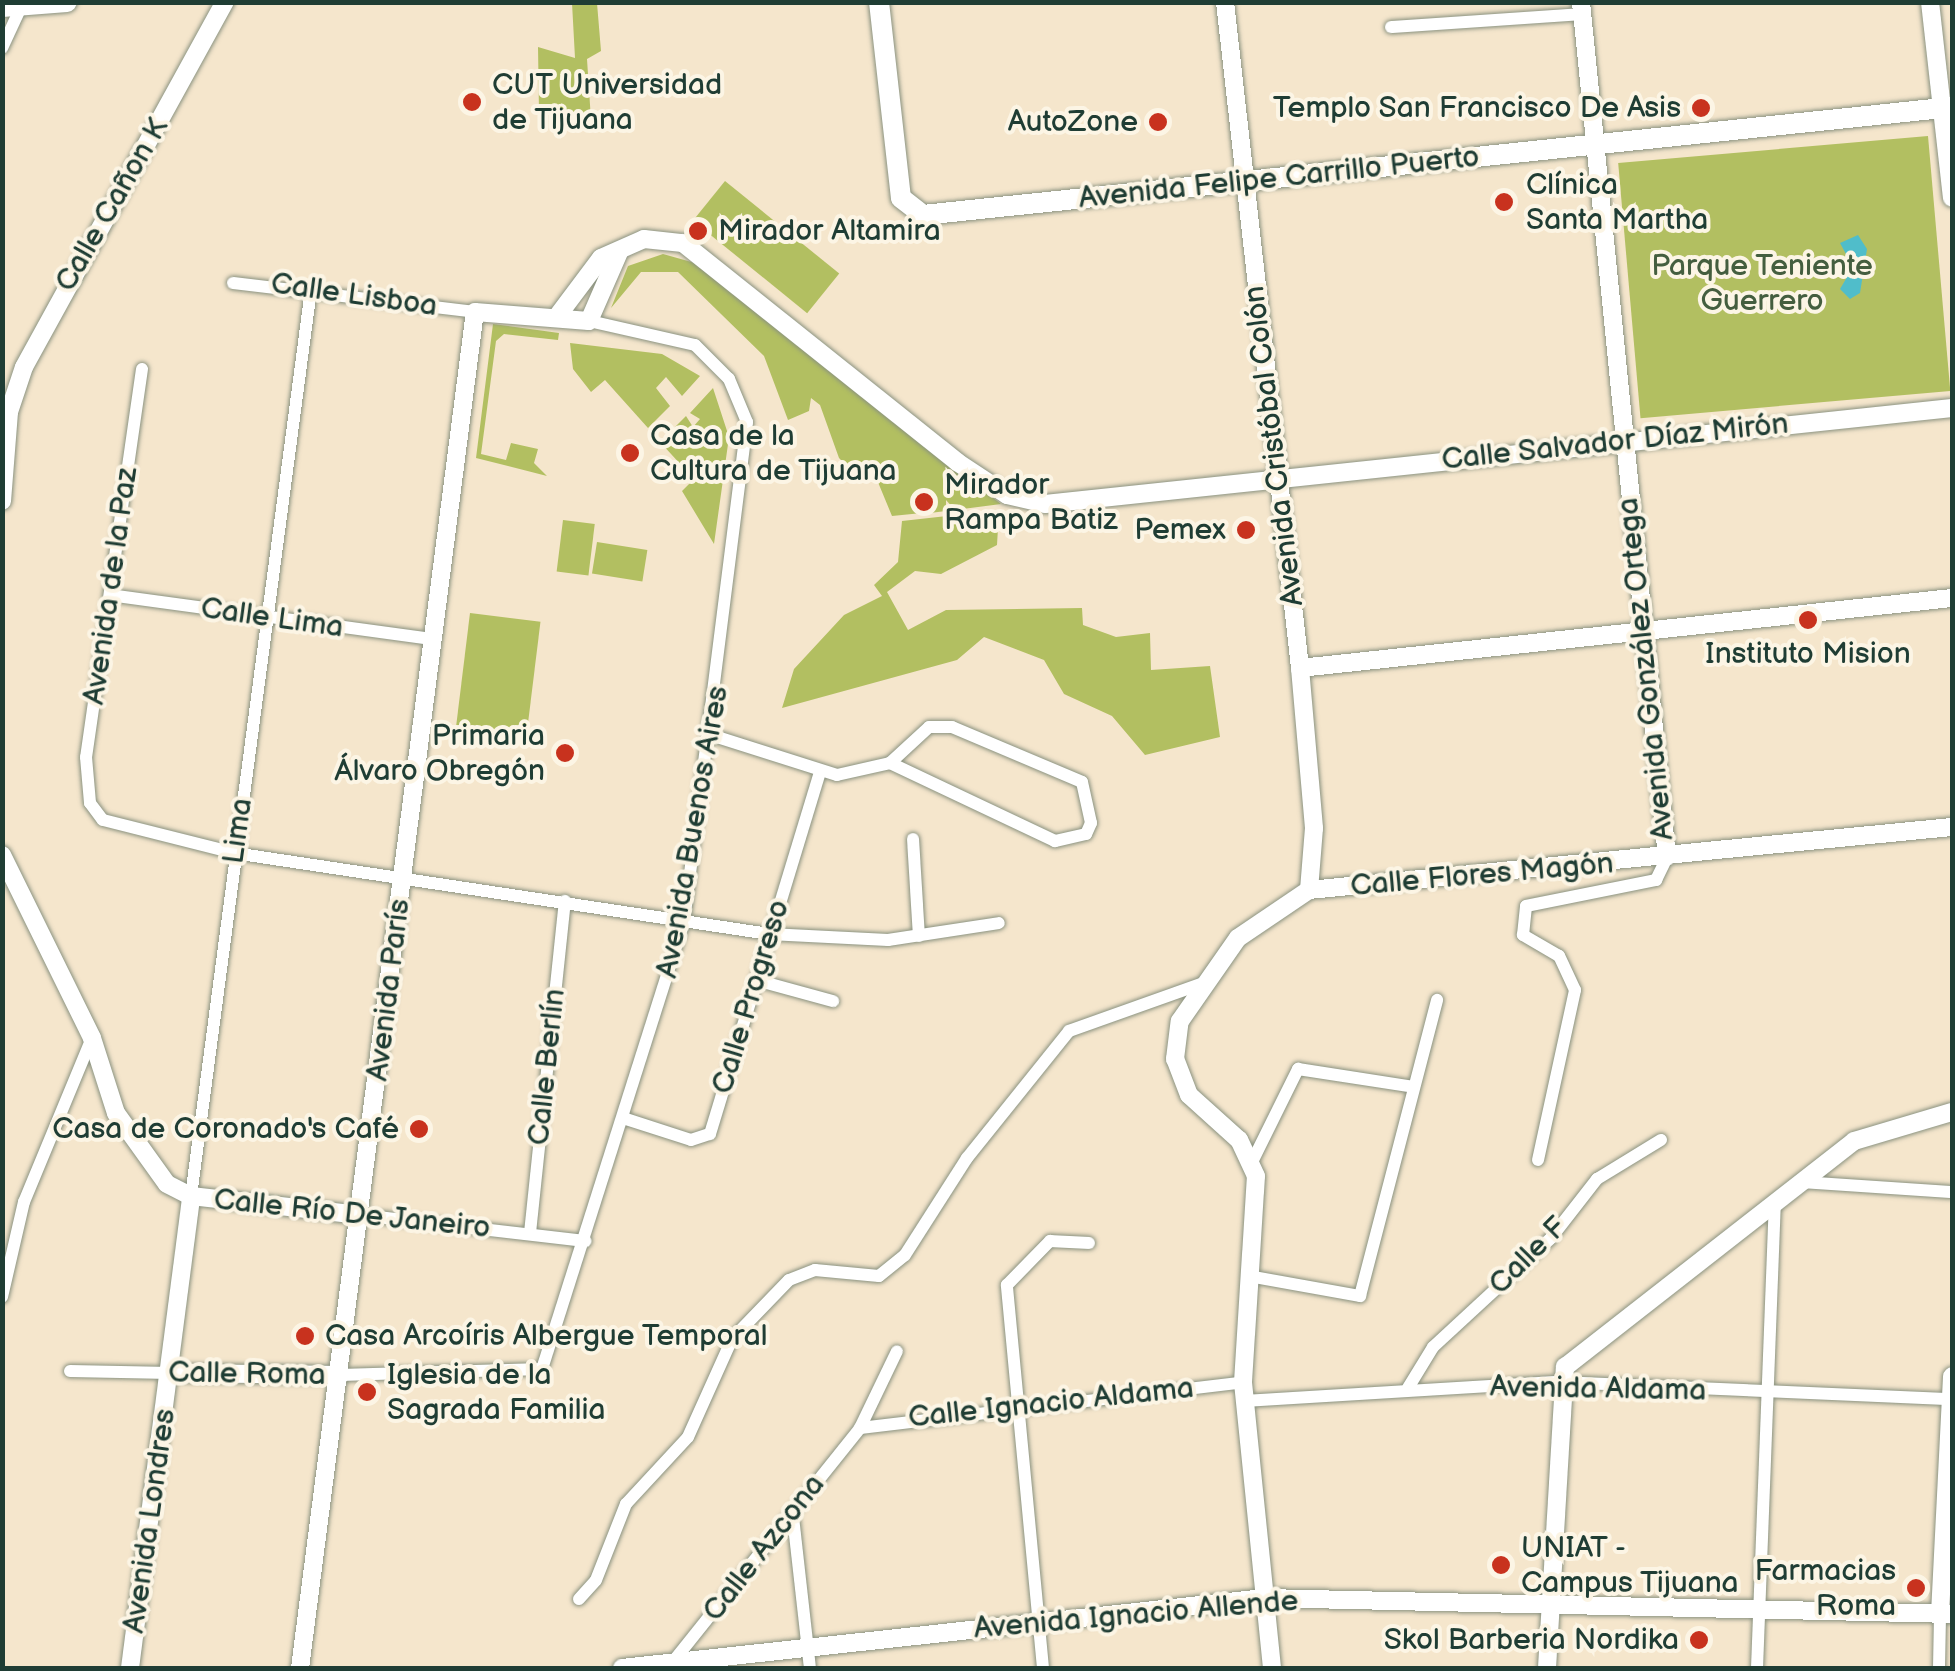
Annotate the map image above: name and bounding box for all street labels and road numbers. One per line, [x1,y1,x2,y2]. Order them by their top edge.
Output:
street label: Calle Cañon K [48,112,176,298]
street label: Avenida Felipe Carrillo Puerto [1077,139,1481,217]
street label: Calle Lisboa [269,266,439,324]
street label: Avenida Cristóbal Colón [1236,284,1312,608]
street label: Calle Salvador Díaz Mirón [1440,406,1790,478]
street label: Avenida de la Paz [77,465,145,707]
street label: Avenida González Ortega [1610,496,1682,842]
street label: Calle Lima [198,590,346,646]
street label: Avenida Buenos Aires [650,683,736,981]
street label: Lima [216,796,260,866]
street label: Calle Flores Magón [1349,846,1615,904]
street label: Calle Progreso [704,896,798,1098]
street label: Avenida París [360,897,418,1083]
street label: Calle Berlín [521,987,573,1147]
street label: Calle Río De Janeiro [211,1181,493,1247]
street label: Calle F [1482,1210,1574,1302]
street label: Calle Roma [168,1355,326,1393]
street label: Avenida Aldama [1490,1369,1706,1409]
street label: Calle Ignacio Aldama [907,1370,1195,1436]
street label: Avenida Londres [116,1407,184,1635]
street label: Calle Azcona [695,1467,833,1629]
street label: Avenida Ignacio Allende [972,1583,1300,1647]

